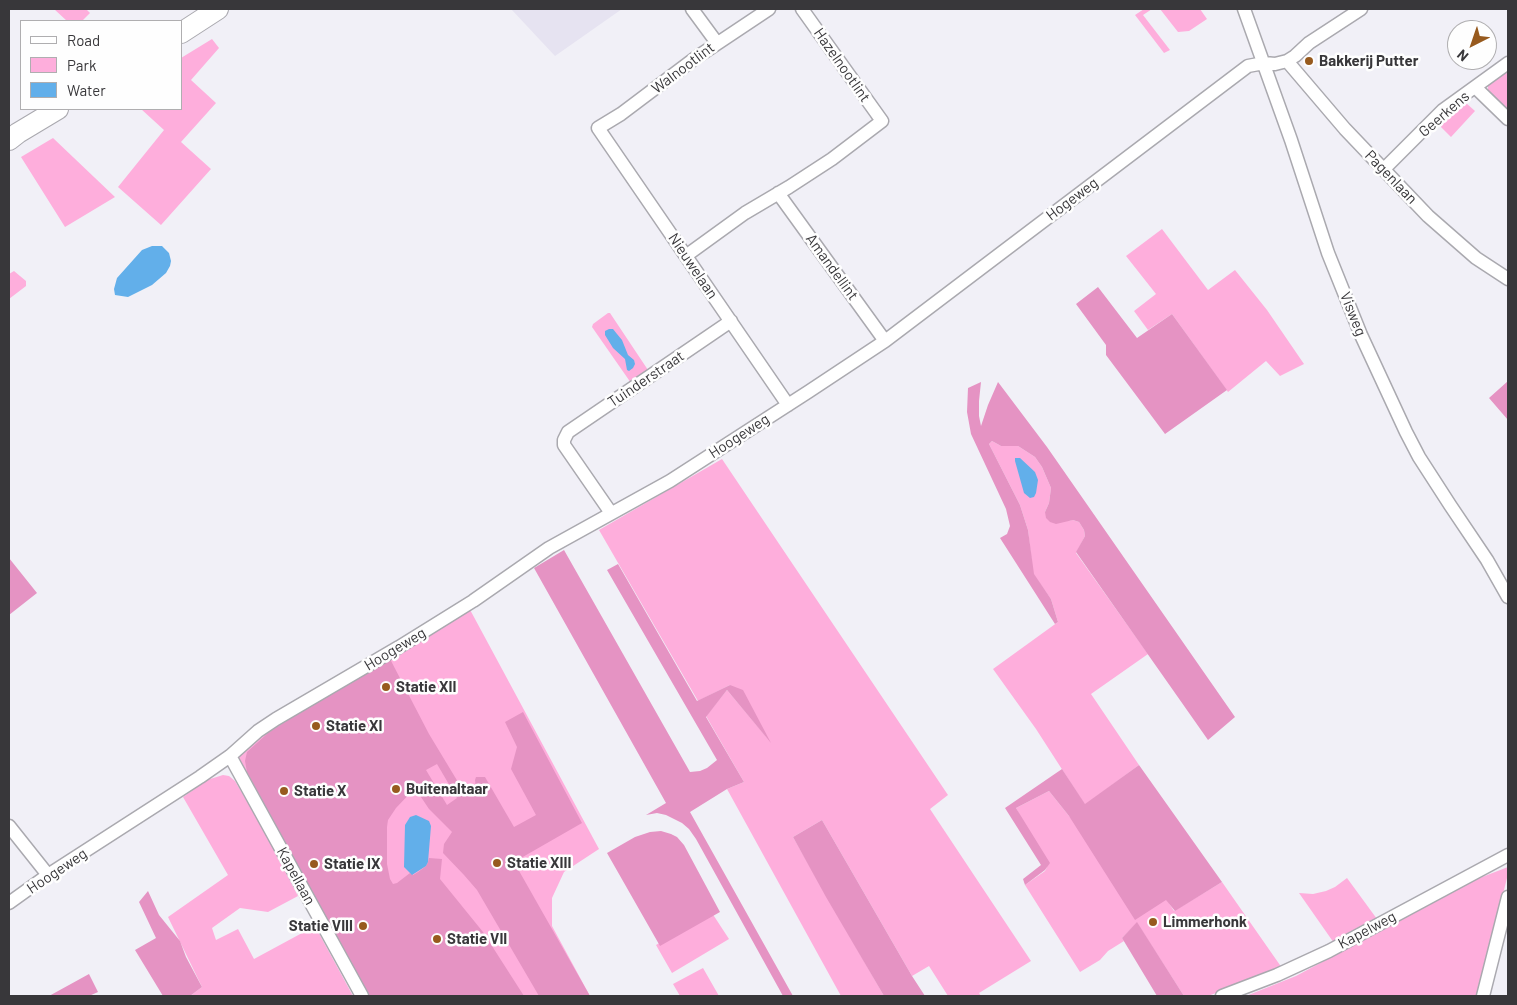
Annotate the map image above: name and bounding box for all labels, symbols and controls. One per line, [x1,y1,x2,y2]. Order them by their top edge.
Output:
legend [20,20,182,110]
north arrow [1447,20,1497,70]
street label: Hazelnootlint [810,25,874,105]
text: Road [67,31,100,49]
street label: Walnootlint [648,39,718,97]
text: N [1453,46,1472,65]
place label: Bakkerij Putter [1319,52,1418,70]
marker: Bakkerij Putter [1303,55,1315,67]
text: Park [67,56,96,74]
text: Water [67,81,106,99]
street label: Geerkens [1415,87,1473,141]
street label: Pagenlaan [1361,146,1421,208]
street label: Hogeweg [1042,174,1102,224]
street label: Nieuwelaan [664,230,722,302]
street label: Amandellint [802,230,862,304]
street label: Visweg [1336,289,1370,339]
street label: Tuinderstraat [604,347,688,411]
street label: Hoogeweg [705,410,773,462]
street label: Hoogeweg [361,624,429,674]
place label: Statie XII [396,678,456,696]
marker: Statie XII [380,681,392,693]
place label: Statie XI [326,717,383,735]
marker: Statie XI [310,720,322,732]
place label: Buitenaltaar [406,780,488,798]
place label: Statie X [294,782,347,800]
marker: Buitenaltaar [390,783,402,795]
marker: Statie X [278,785,290,797]
street label: Hoogeweg [24,844,90,898]
street label: Kapellaan [273,844,319,908]
place label: Statie XIII [507,854,571,872]
place label: Statie IX [324,855,381,873]
marker: Statie XIII [491,857,503,869]
marker: Statie IX [308,858,320,870]
street label: Kapelweg [1335,907,1399,953]
place label: Limmerhonk [1163,913,1247,931]
marker: Limmerhonk [1147,916,1159,928]
place label: Statie VIII [289,917,353,935]
marker: Statie VIII [357,920,369,932]
place label: Statie VII [447,930,507,948]
marker: Statie VII [431,933,443,945]

